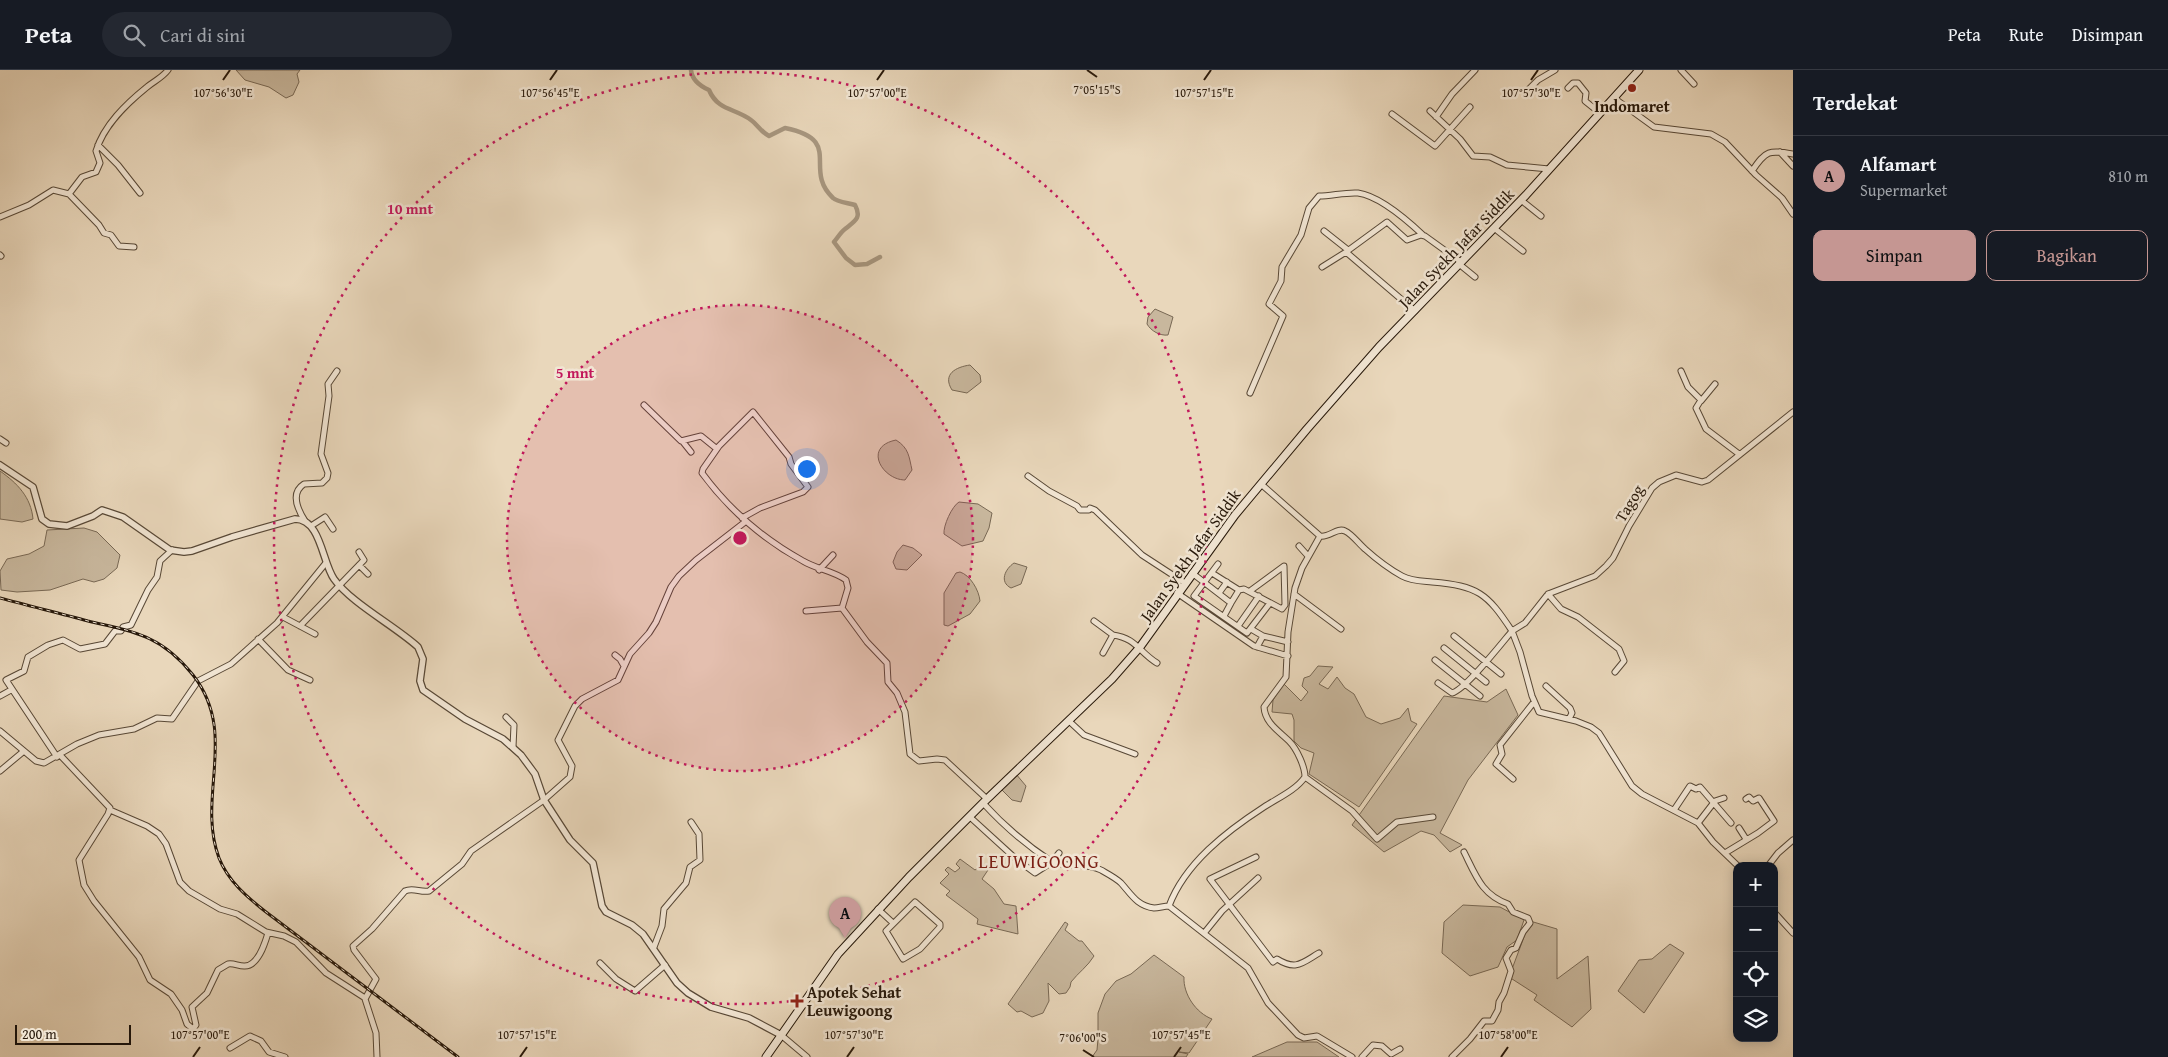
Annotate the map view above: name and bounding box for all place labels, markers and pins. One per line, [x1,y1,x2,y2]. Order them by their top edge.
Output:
marker: Indomaret [1626,82,1638,94]
place label: Indomaret [1594,94,1670,118]
centre of rings [731,529,749,547]
pin: A [829,897,861,938]
place label: Apotek Sehat Leuwigoong [807,980,901,1022]
marker: Apotek Sehat Leuwigoong [791,995,803,1007]

